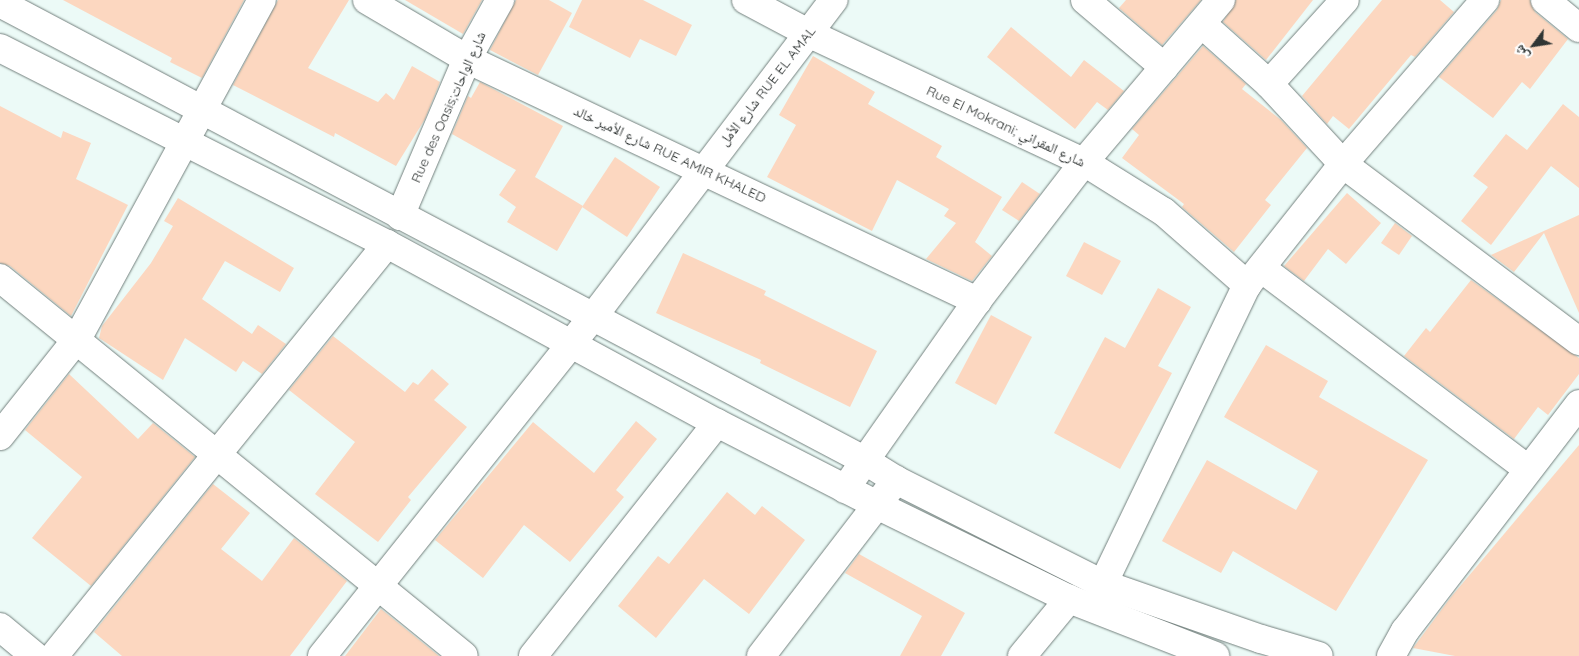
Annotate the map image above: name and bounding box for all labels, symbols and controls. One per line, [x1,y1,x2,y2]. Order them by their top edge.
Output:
north arrow [1509,20,1559,70]
street label: شارع الأمل RUE EL AMAL [715,23,819,149]
street label: Rue des Oasis;شارع الواحات [407,29,489,185]
text: ش [1510,42,1533,64]
street label: Rue El Mokrani; شارع المقراني [924,82,1088,170]
street label: شارع الأمير خالد RUE AMIR KHALED [571,102,769,206]

